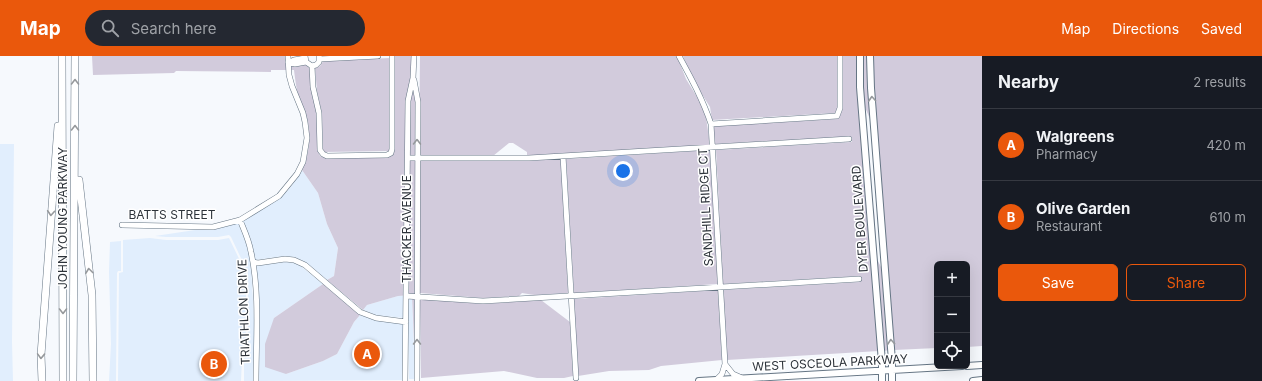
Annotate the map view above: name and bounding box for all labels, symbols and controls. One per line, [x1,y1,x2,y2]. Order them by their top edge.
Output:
search box [85,10,365,46]
text: Map [20,17,61,40]
icon: search [99,17,121,39]
text: Search here [131,19,216,38]
text: Map [1061,20,1090,37]
text: Directions [1112,20,1179,37]
text: Saved [1201,20,1242,37]
text: Nearby [998,72,1059,92]
text: 2 results [1193,74,1246,90]
one-way arrow [71,79,79,85]
one-way arrow [867,96,876,102]
one-way arrow [71,125,79,131]
text: Walgreens [1036,127,1114,146]
text: A [1006,137,1016,153]
text: 420 m [1206,137,1246,153]
one-way arrow [413,139,421,145]
text: Pharmacy [1036,146,1098,162]
street label: JOHN YOUNG PARKWAY [55,147,70,289]
street label: SANDHILL RIDGE CT [695,147,716,267]
your location [613,161,633,181]
street label: DYER BOULEVARD [848,165,871,273]
street label: THACKER AVENUE [399,175,414,283]
text: Olive Garden [1036,199,1130,218]
street label: BATTS STREET [128,207,216,222]
text: B [1007,209,1015,225]
text: 610 m [1209,209,1246,225]
one-way arrow [47,210,56,216]
text: Restaurant [1036,218,1102,234]
street label: TRIATHLON DRIVE [234,259,253,365]
map controls [934,261,970,369]
button: + [934,261,970,297]
button: Save [998,264,1118,301]
button: Share [1126,264,1246,301]
one-way arrow [85,268,94,274]
button: − [934,297,970,333]
one-way arrow [59,308,67,314]
button: locate [934,333,970,369]
pin: A [354,339,380,369]
one-way arrow [413,339,421,345]
one-way arrow [886,339,895,345]
pin: B [201,349,227,379]
street label: WEST OSCEOLA PARKWAY [752,351,908,374]
one-way arrow [37,353,45,359]

